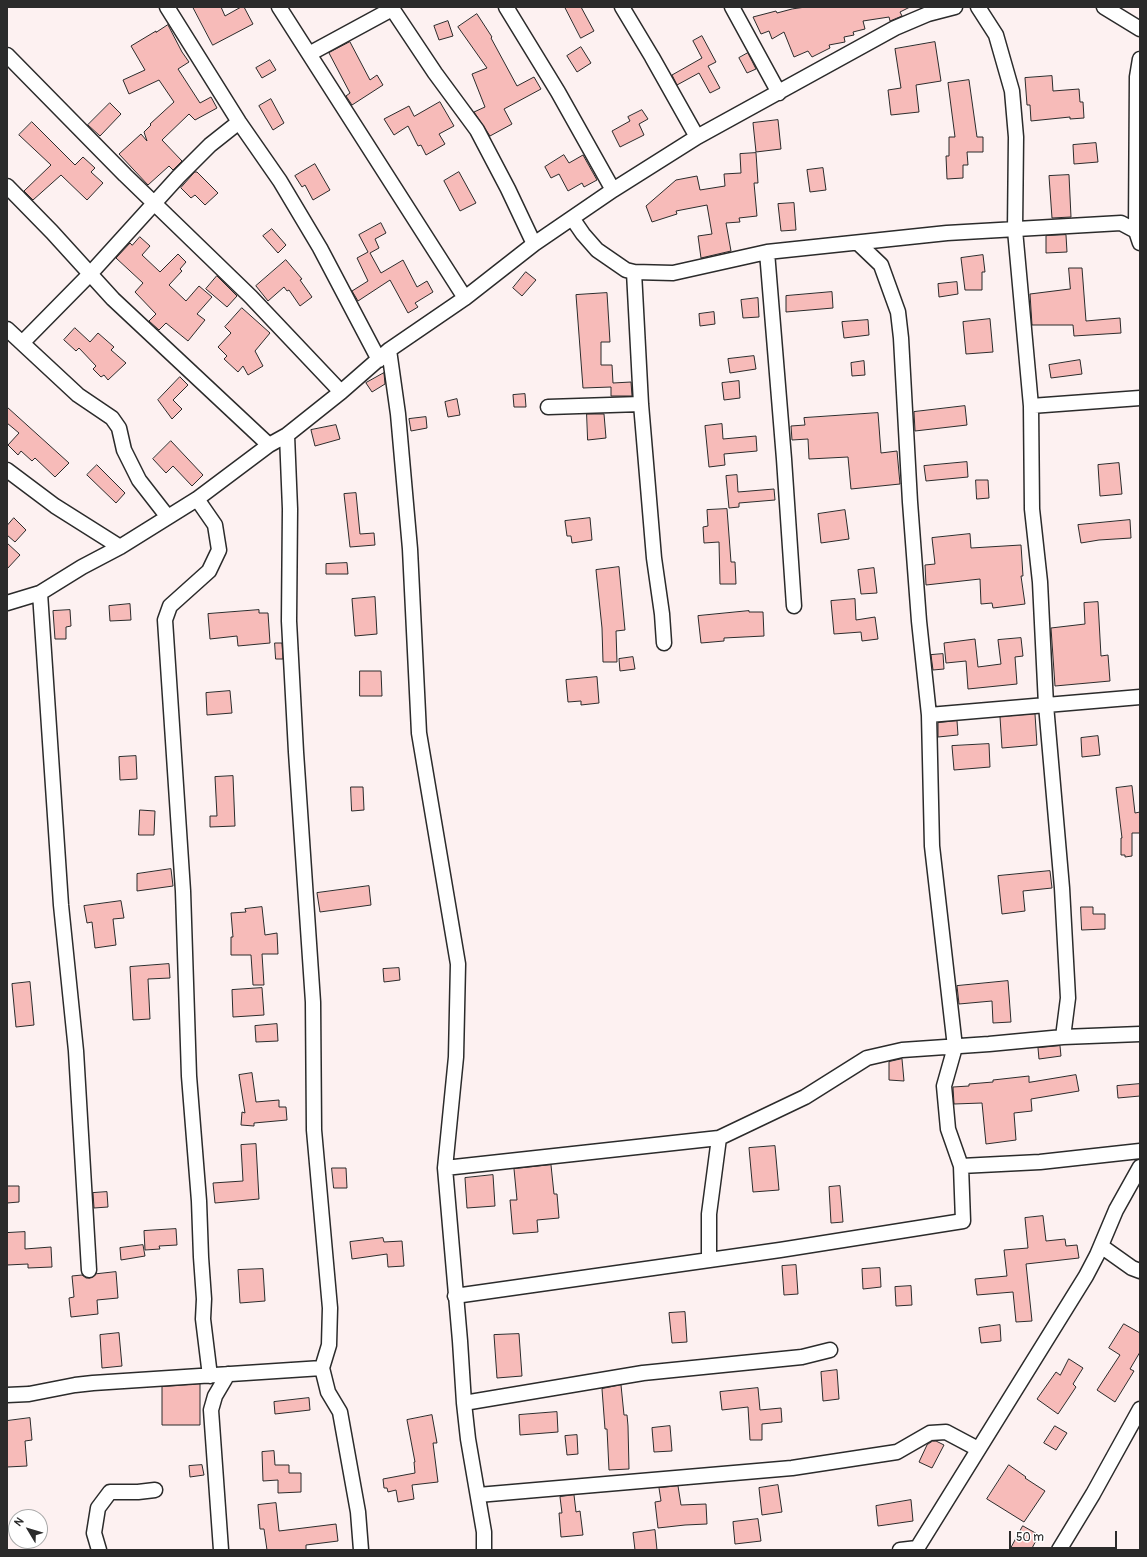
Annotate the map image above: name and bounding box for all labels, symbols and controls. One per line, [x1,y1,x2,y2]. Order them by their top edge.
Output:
north arrow [8,1509,48,1549]
text: N [12,1515,26,1529]
scale bar [1011,1523,1119,1549]
text: 50 m [1016,1530,1044,1545]

